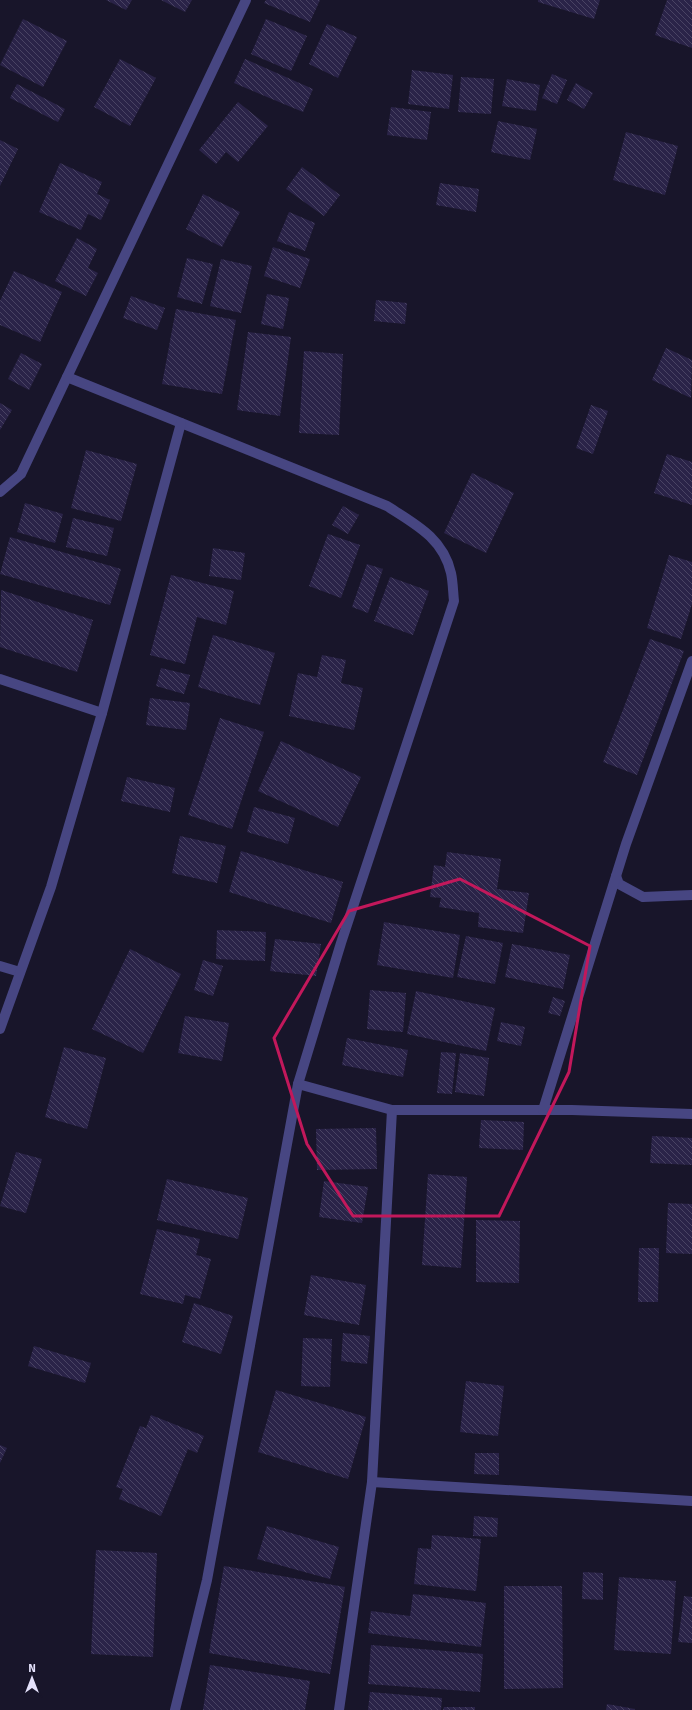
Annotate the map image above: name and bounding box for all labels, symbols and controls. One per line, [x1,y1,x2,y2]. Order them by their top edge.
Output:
north arrow [12,1658,52,1698]
text: N [28,1662,36,1675]

